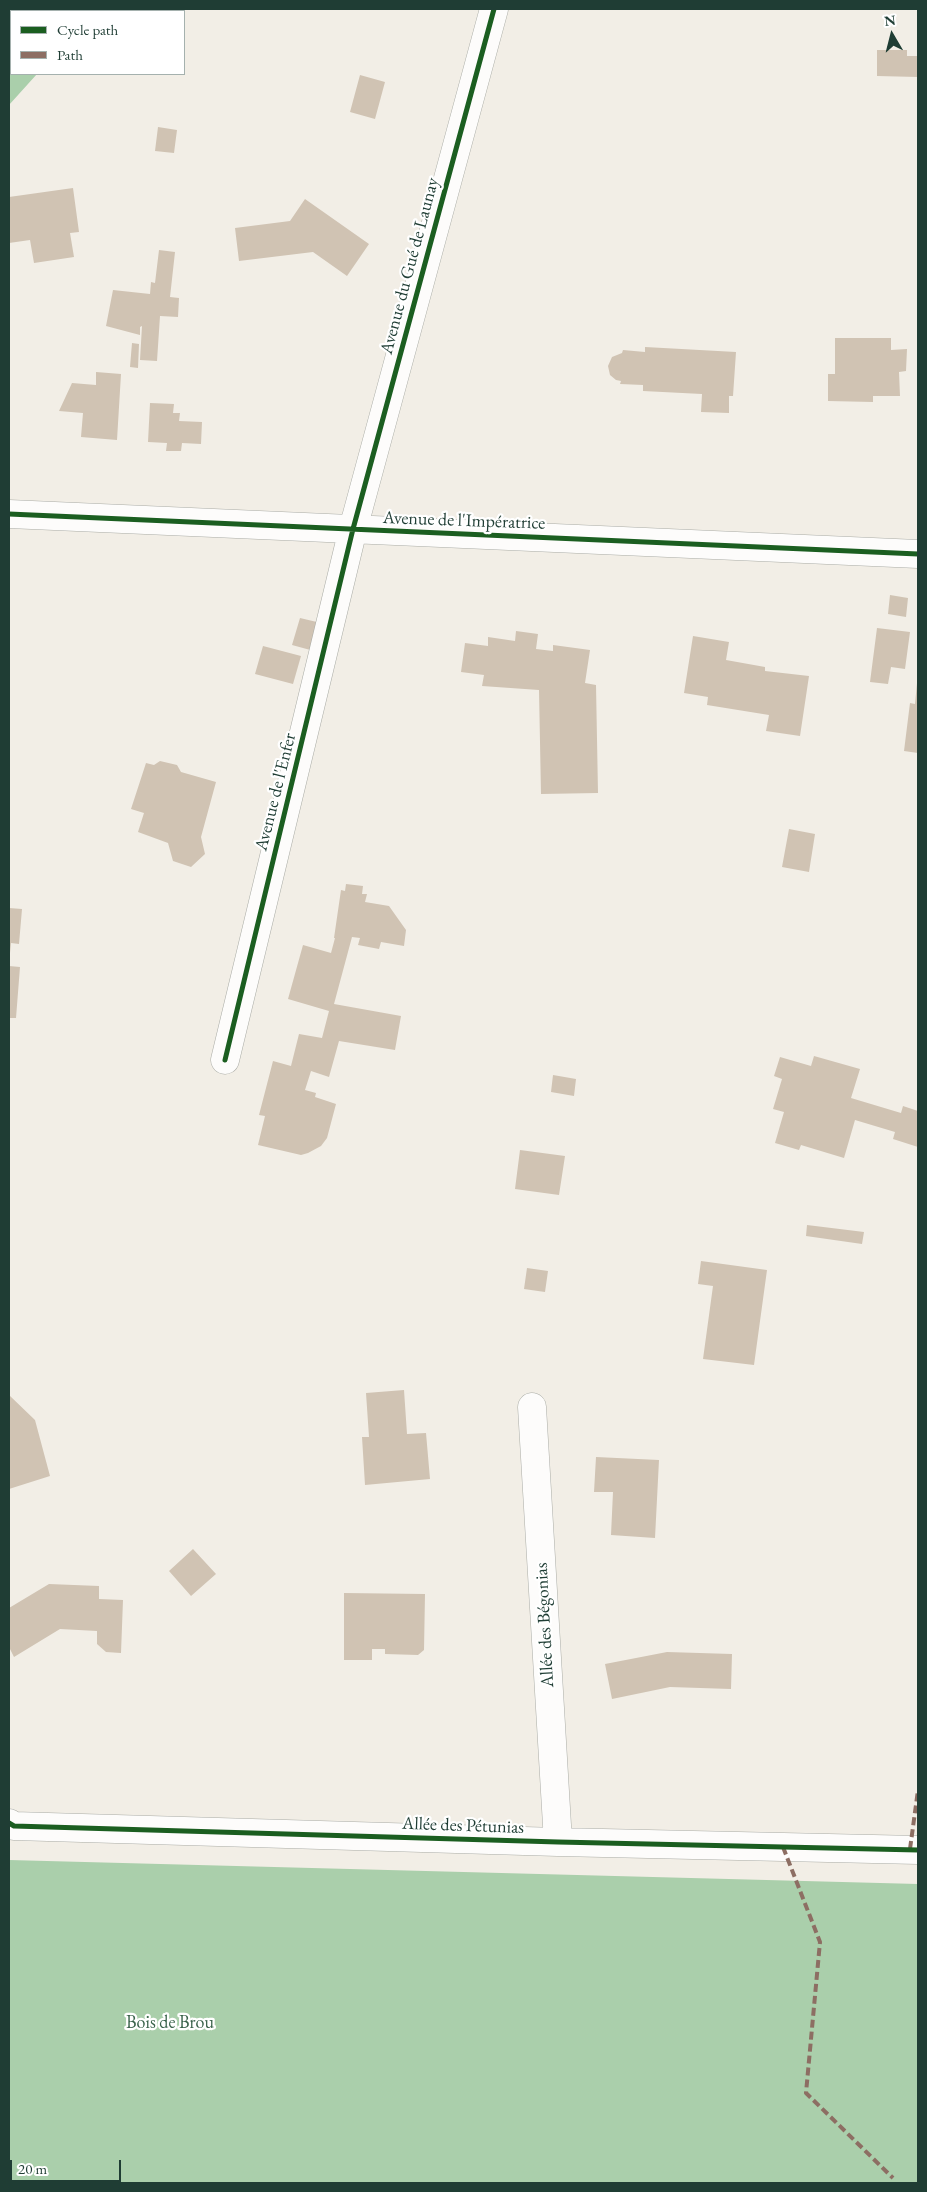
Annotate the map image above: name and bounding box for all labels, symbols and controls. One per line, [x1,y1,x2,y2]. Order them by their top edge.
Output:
legend [10,10,185,75]
north arrow [867,10,917,60]
text: N [883,10,897,30]
text: Cycle path [57,20,118,39]
text: Path [57,45,83,64]
street label: Avenue du Gué de Launay [376,175,444,357]
street label: Avenue de l'Impératrice [382,507,546,535]
street label: Avenue de l'Enfer [251,731,301,853]
street label: Allée des Bégonias [531,1562,559,1688]
street label: Allée des Pétunias [402,1813,524,1839]
park label: Bois de Brou [126,2012,214,2034]
scale bar [12,2150,124,2182]
text: 20 m [18,2159,47,2178]

